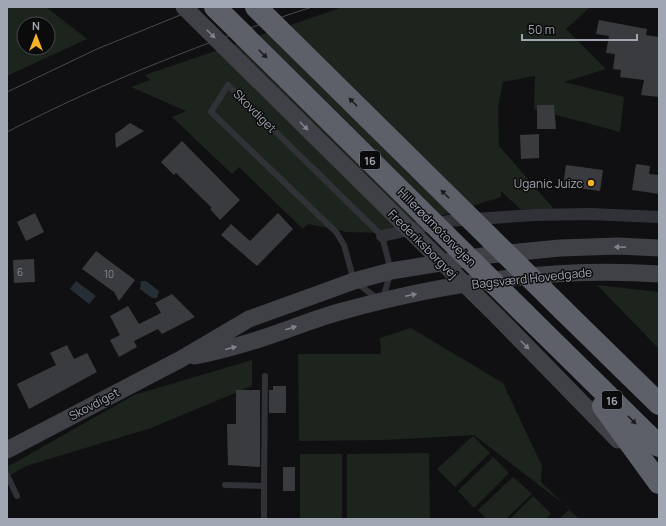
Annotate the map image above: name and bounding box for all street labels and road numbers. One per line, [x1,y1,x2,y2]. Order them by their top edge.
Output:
street label: Skovdiget [230,86,281,137]
road number: 16 [360,151,380,169]
street label: Hillerødmotorvejen [394,184,480,270]
street label: Frederiksborgvej [384,205,462,283]
street label: Bagsværd Hovedgade [471,263,593,293]
street label: Skovdiget [66,384,122,424]
road number: 16 [602,391,622,409]

